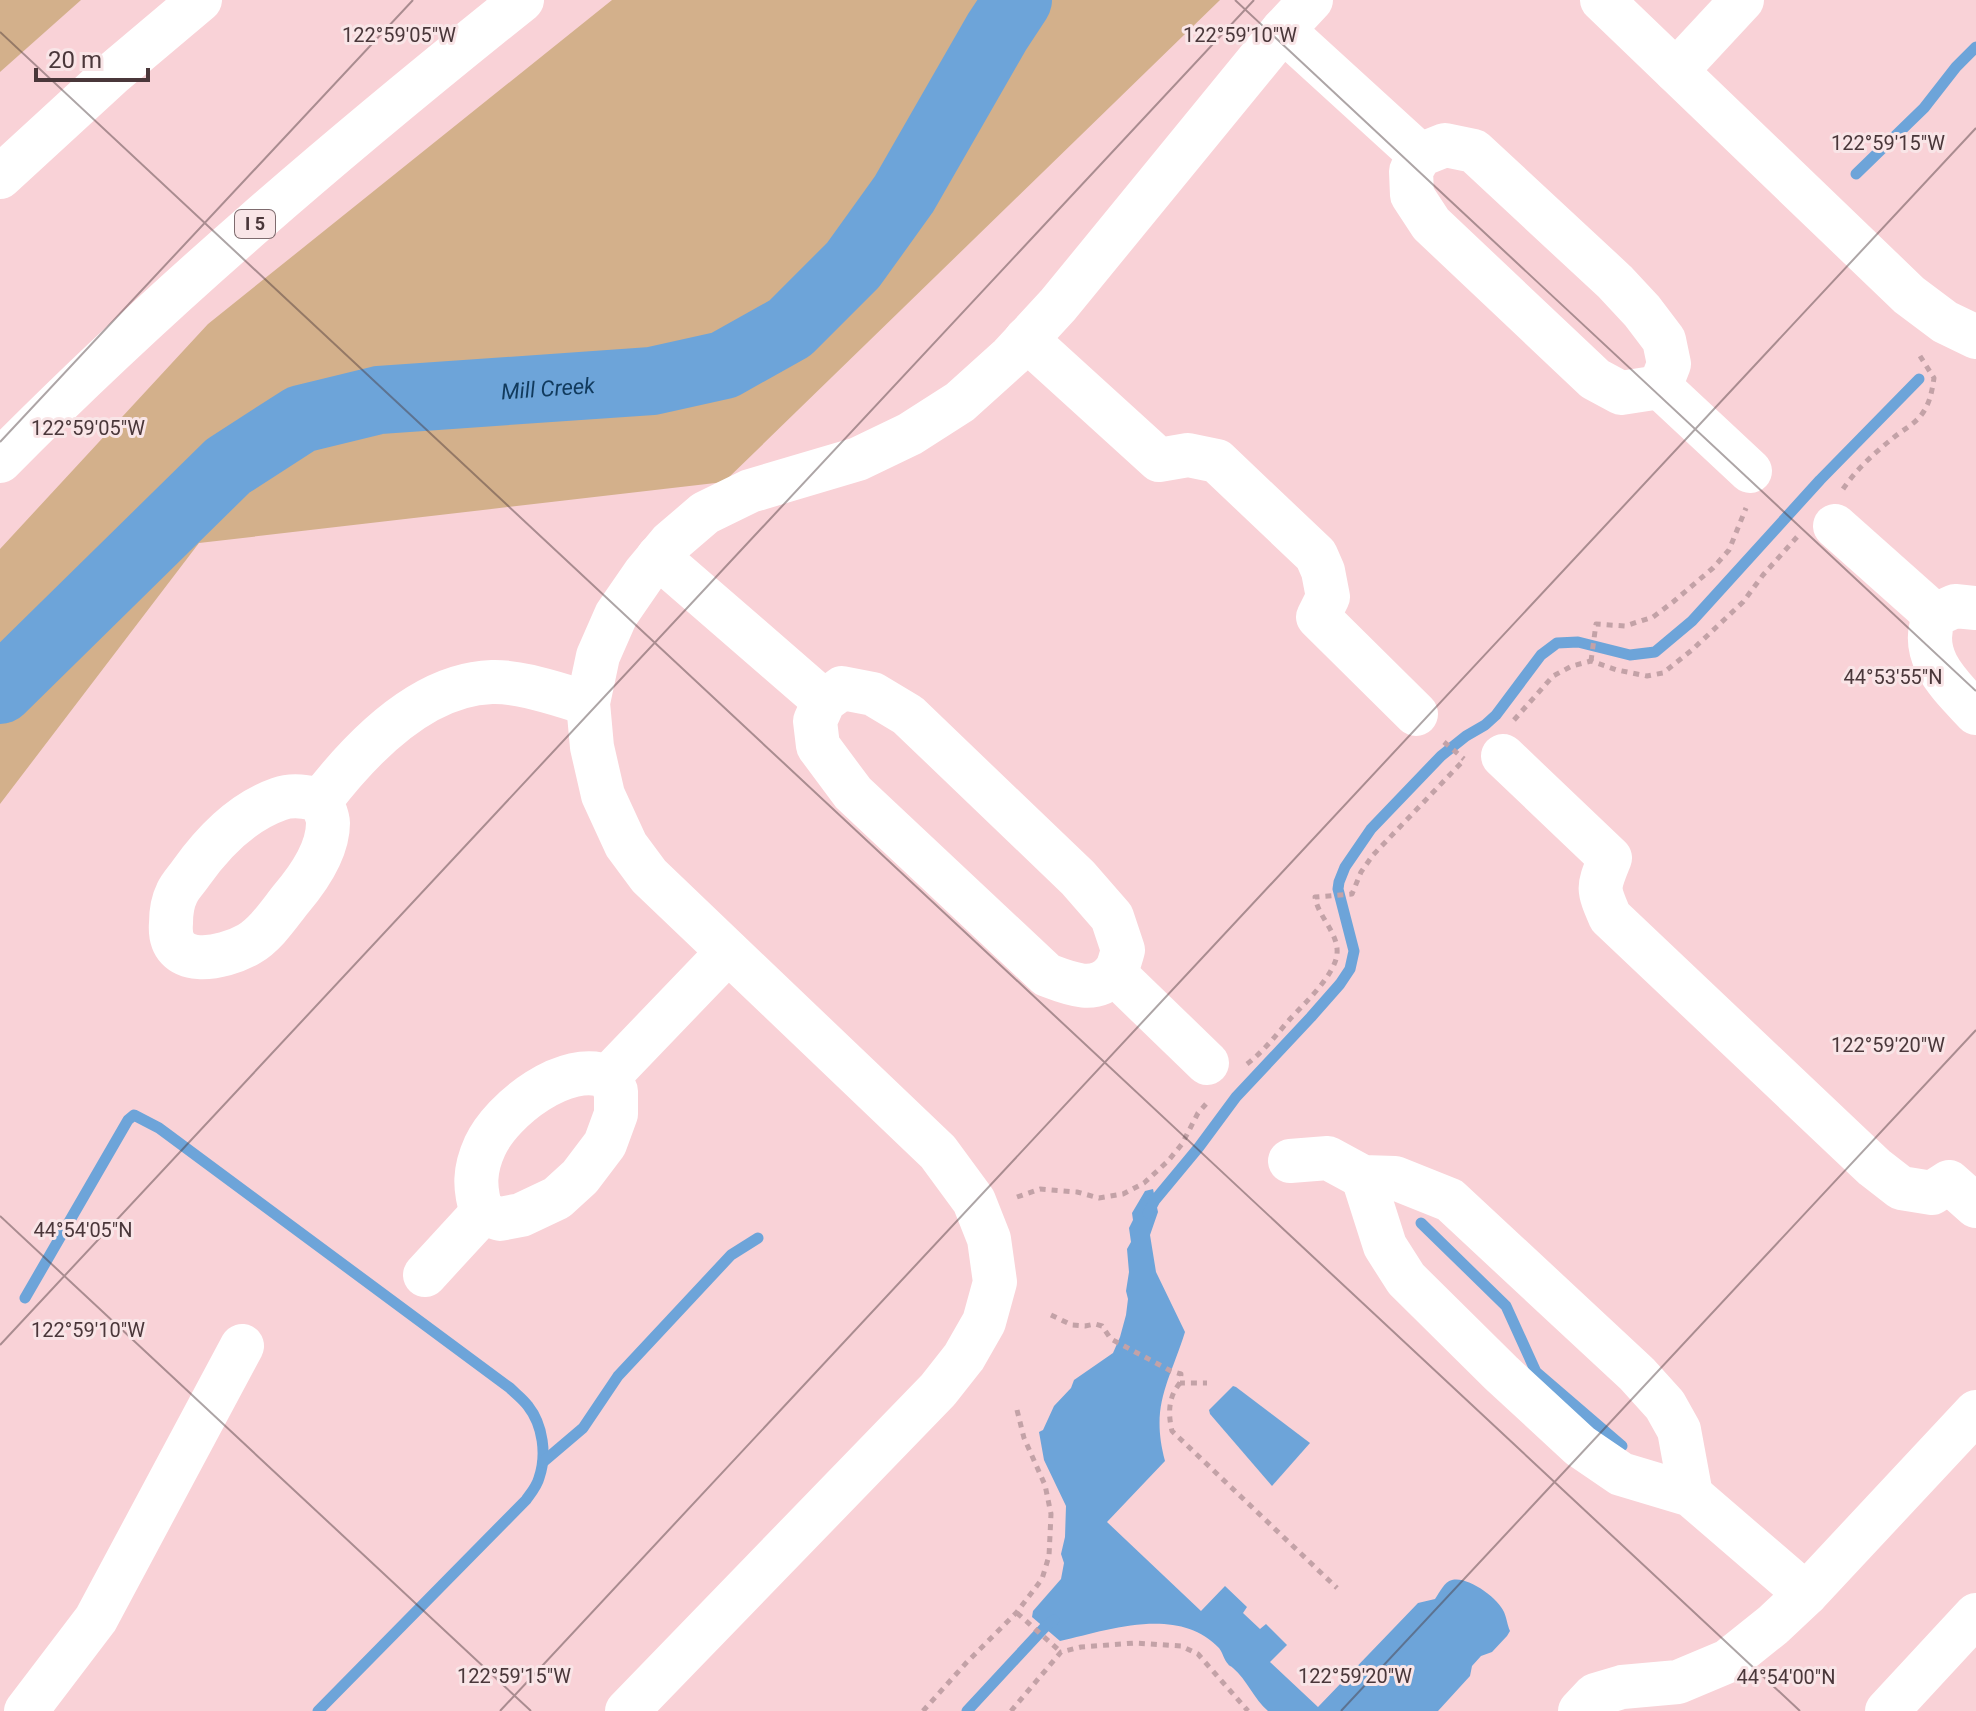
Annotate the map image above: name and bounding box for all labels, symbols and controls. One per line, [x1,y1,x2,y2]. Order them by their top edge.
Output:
text: 122°59'05"W [342,23,456,47]
text: 122°59'10"W [1183,23,1297,47]
scale bar [36,32,148,82]
text: 20 m [48,46,102,74]
text: 122°59'15"W [1831,131,1945,155]
road number: I 5 [235,210,275,238]
water label: Mill Creek [500,373,597,404]
text: 122°59'05"W [31,416,145,440]
text: 44°53'55"N [1843,665,1943,689]
text: 122°59'20"W [1831,1033,1945,1057]
text: 44°54'05"N [33,1218,133,1242]
text: 122°59'10"W [31,1318,145,1342]
text: 122°59'15"W [457,1664,571,1688]
text: 122°59'20"W [1298,1664,1412,1688]
text: 44°54'00"N [1736,1665,1836,1689]

